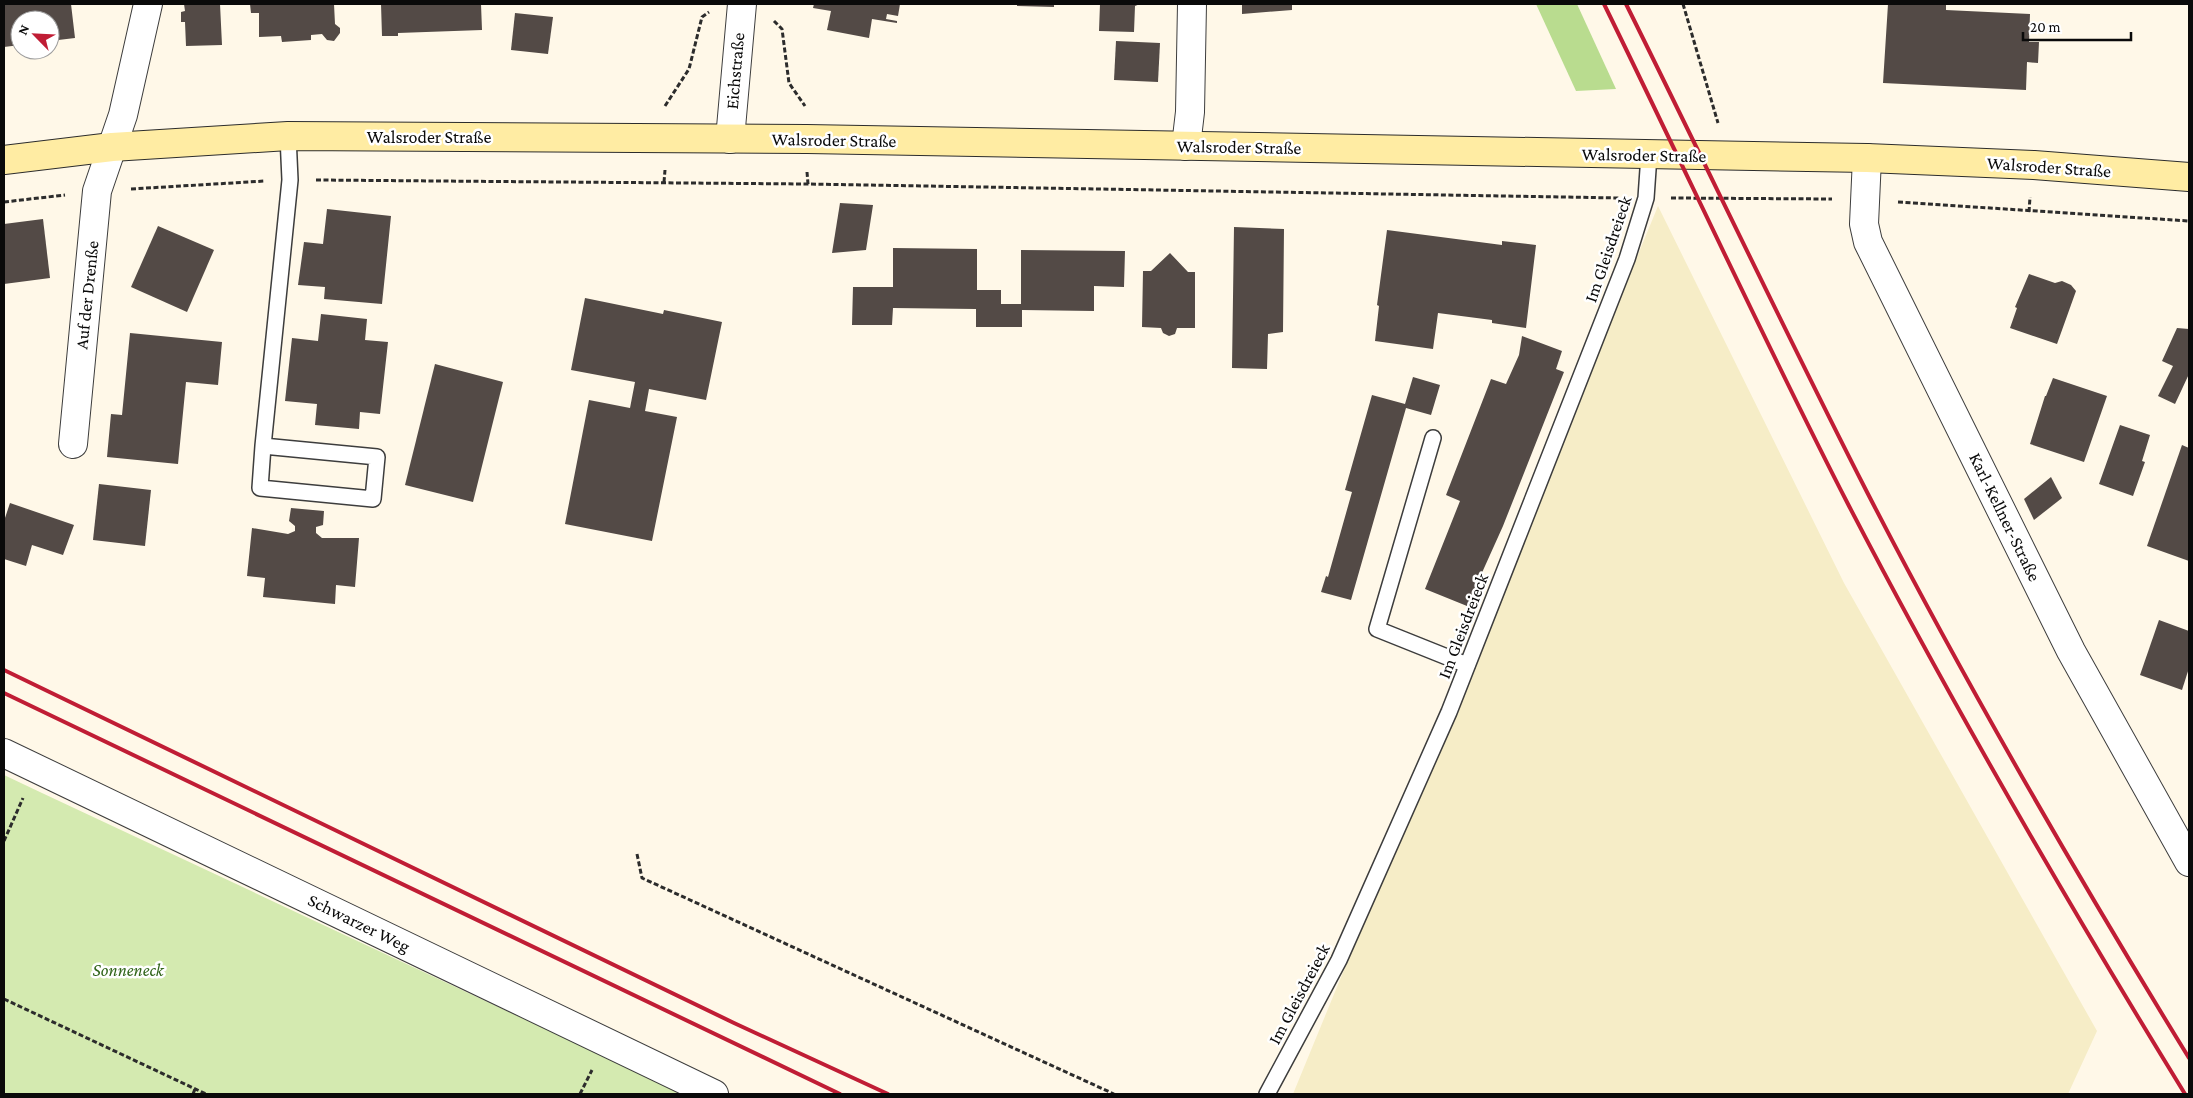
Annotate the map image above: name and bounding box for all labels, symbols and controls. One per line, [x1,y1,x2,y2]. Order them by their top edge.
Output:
north arrow [10,10,60,60]
scale bar [2023,10,2130,42]
text: 20 m [2030,19,2061,35]
text: N [14,22,33,37]
street label: Eichstraße [722,32,748,110]
street label: Walsroder Straße [367,127,491,147]
street label: Walsroder Straße [772,129,897,151]
street label: Walsroder Straße [1177,136,1302,158]
street label: Walsroder Straße [1582,144,1707,166]
street label: Walsroder Straße [1986,153,2112,181]
street label: Im Gleisdreieck [1580,193,1636,305]
street label: Auf der Drenße [71,240,103,350]
street label: Karl-Kellner-Straße [1965,449,2045,585]
street label: Im Gleisdreieck [1434,570,1492,681]
street label: Schwarzer Weg [305,890,413,956]
street label: Im Gleisdreieck [1264,940,1334,1048]
park label: Sonneneck [92,960,165,980]

